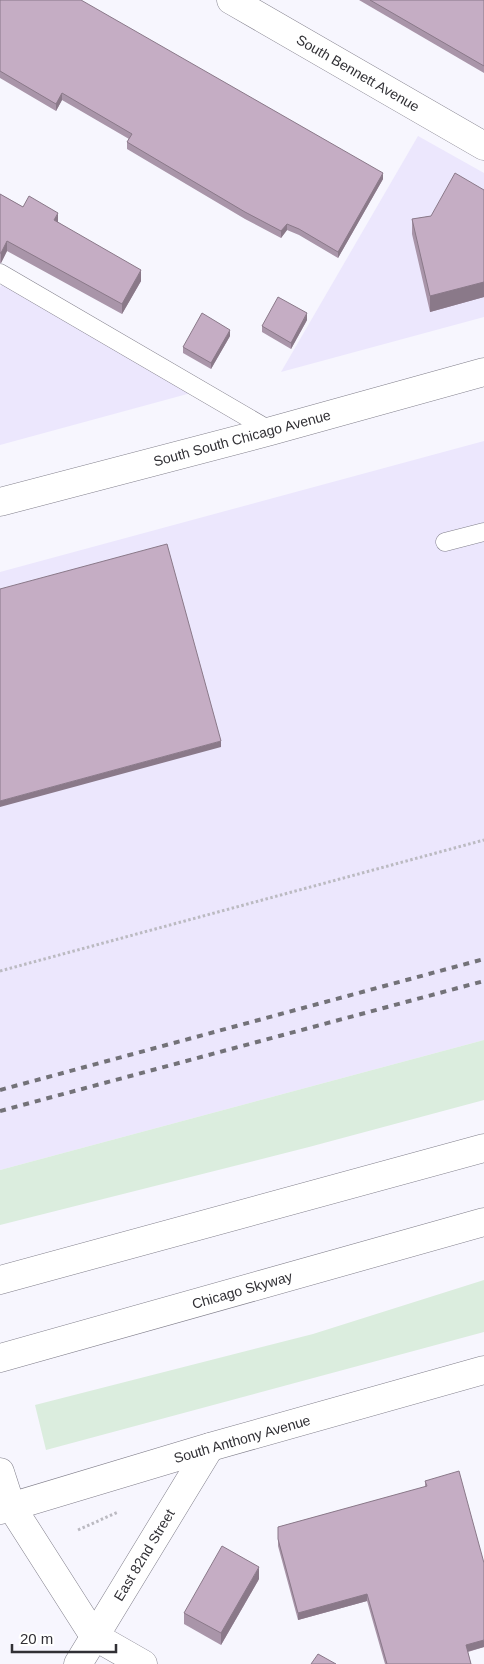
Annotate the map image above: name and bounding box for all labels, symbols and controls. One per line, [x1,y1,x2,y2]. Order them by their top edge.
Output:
street label: South Bennett Avenue [294,31,422,115]
street label: South South Chicago Avenue [152,407,332,469]
street label: Chicago Skyway [190,1268,294,1312]
street label: South Anthony Avenue [172,1412,312,1466]
street label: East 82nd Street [110,1506,178,1604]
scale bar [12,1622,116,1654]
text: 20 m [20,1630,53,1647]

